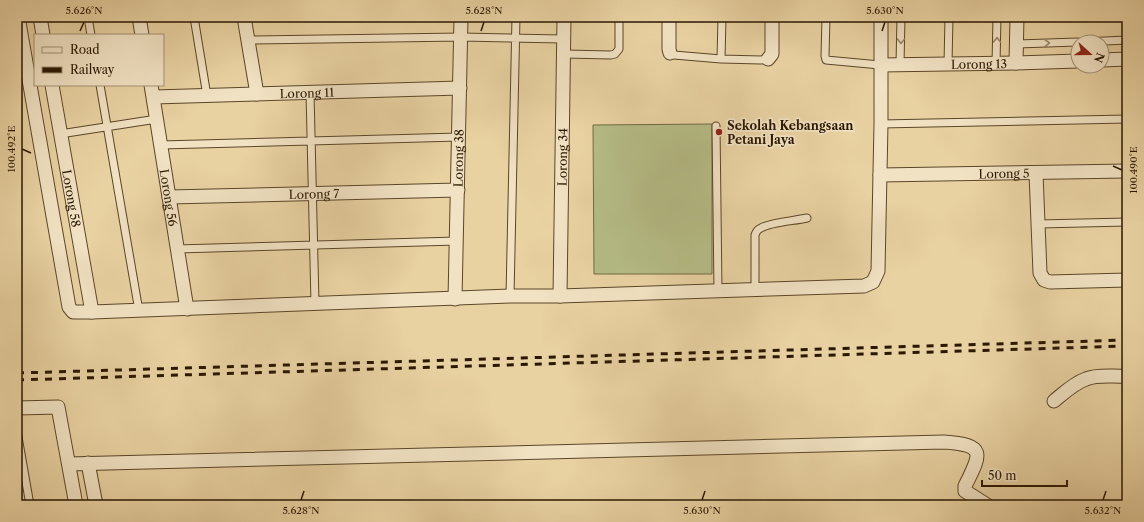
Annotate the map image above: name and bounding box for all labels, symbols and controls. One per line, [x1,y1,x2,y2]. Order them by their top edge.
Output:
text: 5.626°N [66,4,102,17]
text: 5.628°N [465,4,503,17]
text: 5.630°N [866,4,904,17]
legend [34,34,164,86]
north arrow [1070,34,1110,74]
one-way arrow [993,37,1001,43]
one-way arrow [897,38,905,44]
one-way arrow [1044,39,1050,48]
text: Road [70,42,100,57]
text: N [1091,51,1108,65]
street label: Lorong 13 [951,56,1007,71]
text: Railway [70,62,115,77]
street label: Lorong 11 [279,84,334,101]
place label: Sekolah Kebangsaan Petani Jaya [727,118,854,147]
text: 100.492°E [5,125,18,172]
marker: Sekolah Kebangsaan Petani Jaya [714,127,724,137]
street label: Lorong 34 [554,128,570,186]
street label: Lorong 38 [450,129,466,187]
text: 100.490°E [1127,146,1140,194]
street label: Lorong 5 [978,165,1030,181]
street label: Lorong 58 [60,168,84,228]
street label: Lorong 56 [157,168,181,227]
street label: Lorong 7 [289,185,339,202]
scale bar [982,462,1067,488]
text: 50 m [988,468,1017,483]
text: 5.628°N [282,504,320,517]
text: 5.630°N [683,504,721,517]
text: 5.632°N [1085,504,1121,517]

